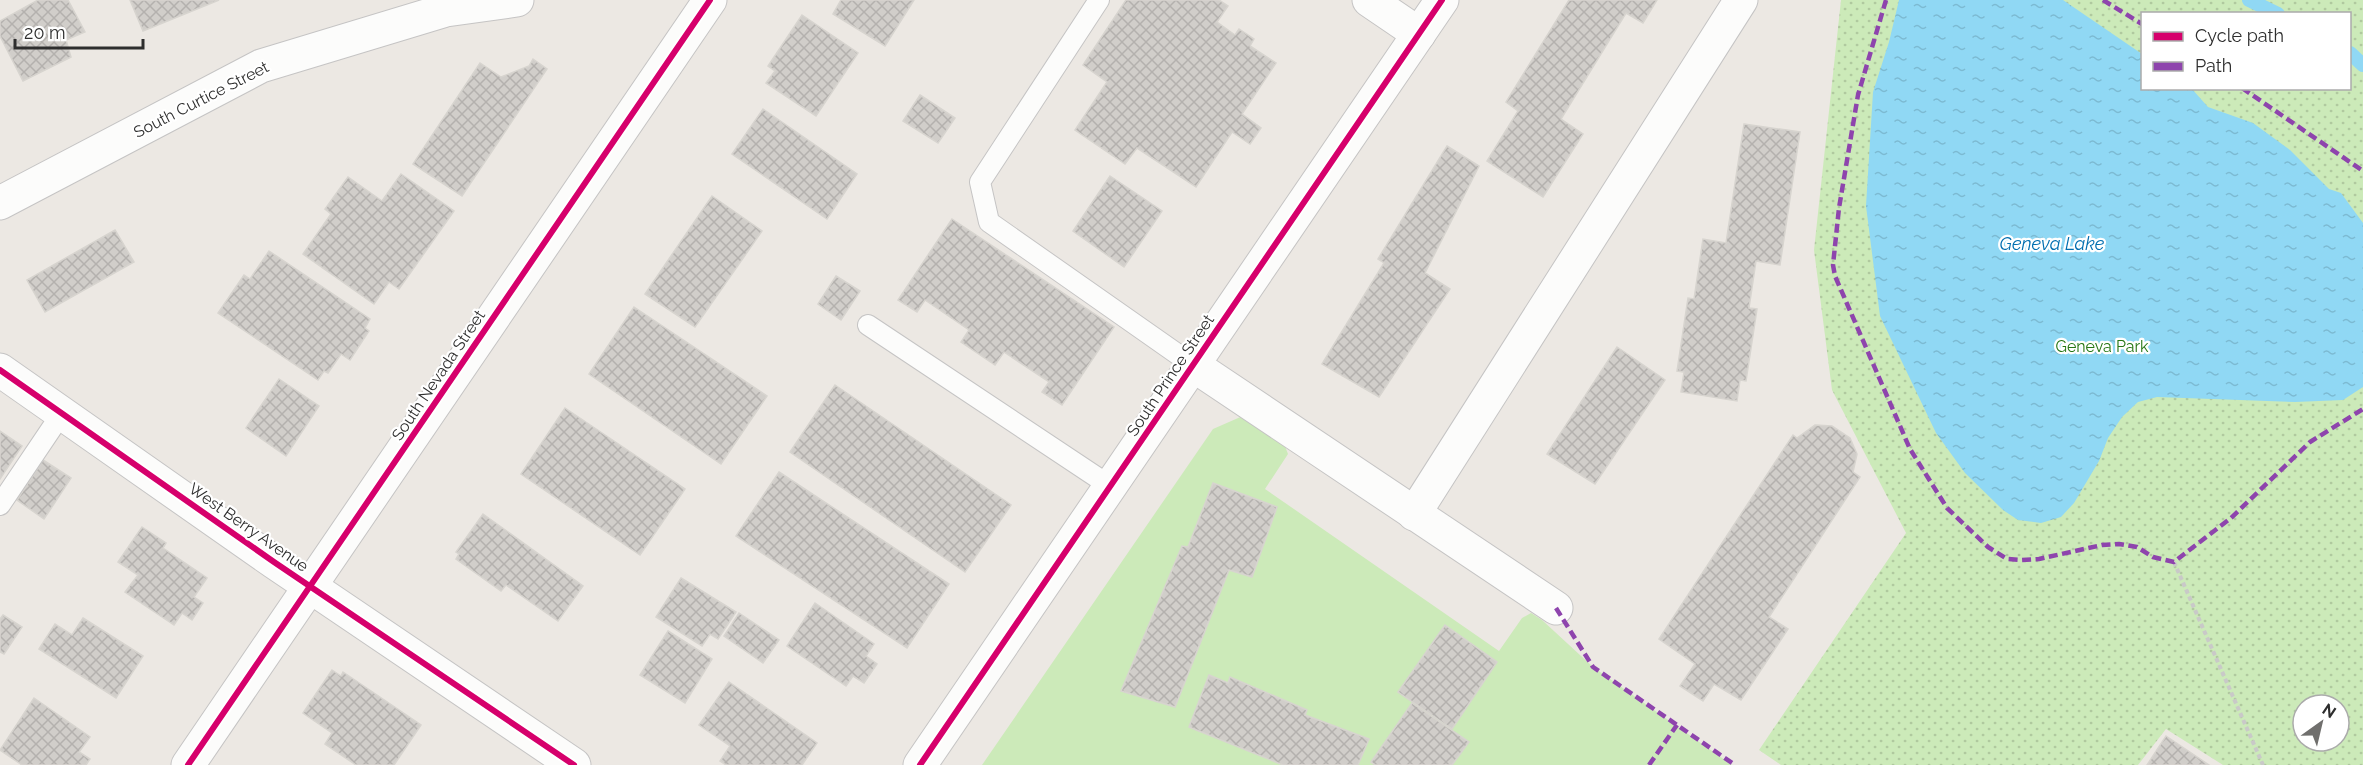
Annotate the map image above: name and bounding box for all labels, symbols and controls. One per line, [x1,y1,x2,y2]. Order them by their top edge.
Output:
scale bar [15,12,142,50]
legend [2141,12,2351,90]
text: 20 m [24,22,66,43]
text: Cycle path [2195,25,2284,46]
text: Path [2195,55,2232,76]
street label: South Curtice Street [131,57,272,142]
water label: Geneva Lake [2000,233,2105,254]
street label: South Nevada Street [388,306,489,444]
street label: South Prince Street [1123,310,1218,440]
park label: Geneva Park [2055,337,2149,356]
street label: West Berry Avenue [185,479,312,576]
north arrow [2291,693,2351,753]
text: N [2319,700,2339,722]

